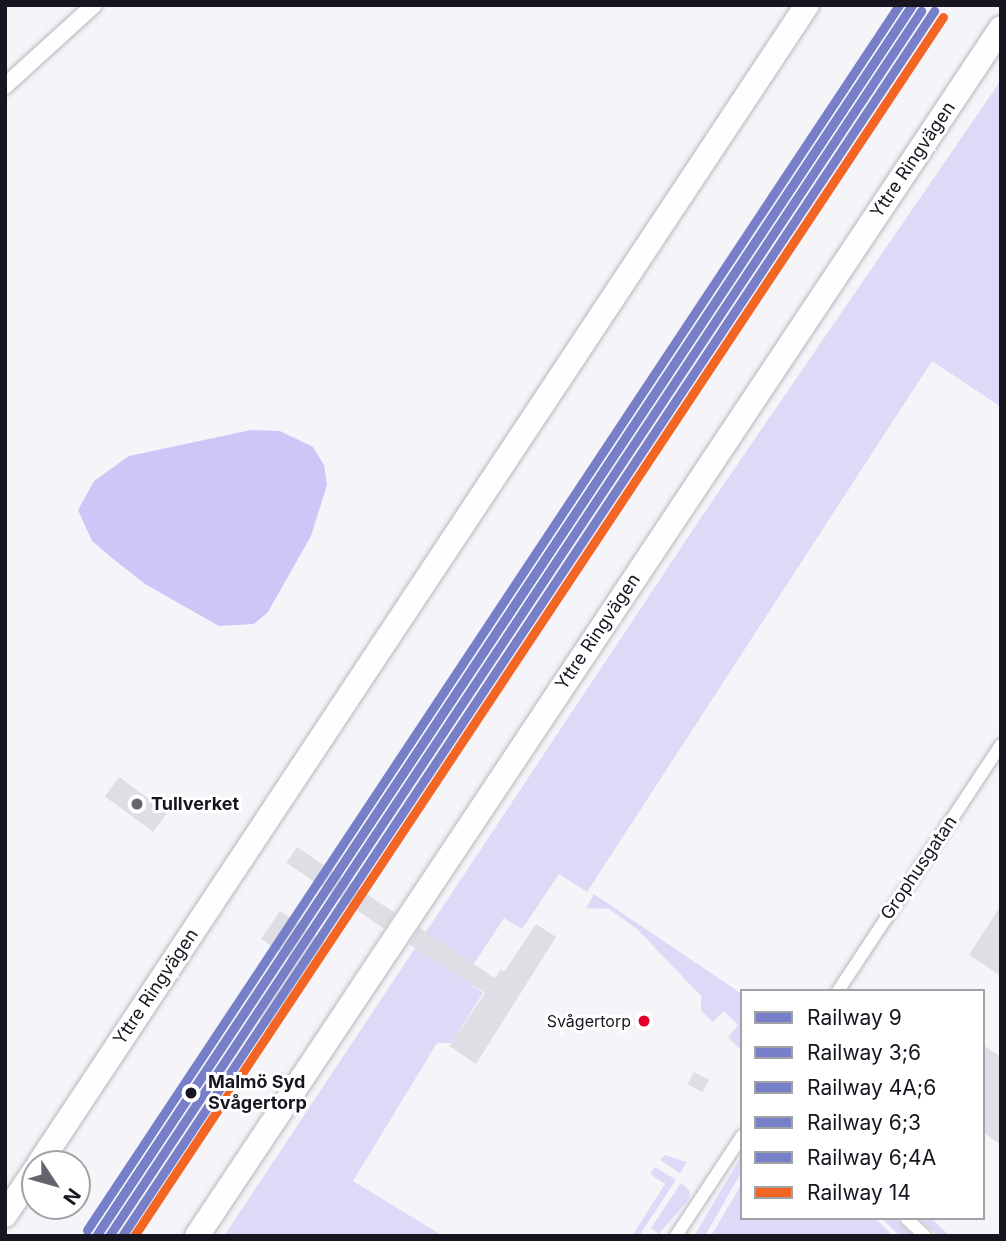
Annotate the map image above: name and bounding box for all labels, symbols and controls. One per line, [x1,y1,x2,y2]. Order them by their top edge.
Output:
street label: Yttre Ringvägen [866,98,960,222]
street label: Yttre Ringvägen [551,570,645,694]
place label: Tullverket [151,793,239,815]
marker: Tullverket [129,796,145,812]
street label: Grophusgatan [876,812,962,924]
street label: Yttre Ringvägen [109,925,203,1049]
legend [740,989,985,1220]
text: Railway 9 [807,1005,902,1030]
place label: Svågertorp [547,1011,631,1031]
marker: Svågertorp [637,1014,651,1028]
text: Railway 3;6 [807,1040,921,1065]
place label: Malmö Syd Svågertorp [208,1072,307,1114]
text: Railway 4A;6 [807,1075,936,1100]
marker: Malmö Syd Svågertorp [180,1082,202,1104]
text: Railway 6;3 [807,1110,921,1135]
text: Railway 6;4A [807,1145,936,1170]
north arrow [21,1150,91,1220]
text: Railway 14 [807,1180,911,1205]
text: N [58,1184,85,1209]

